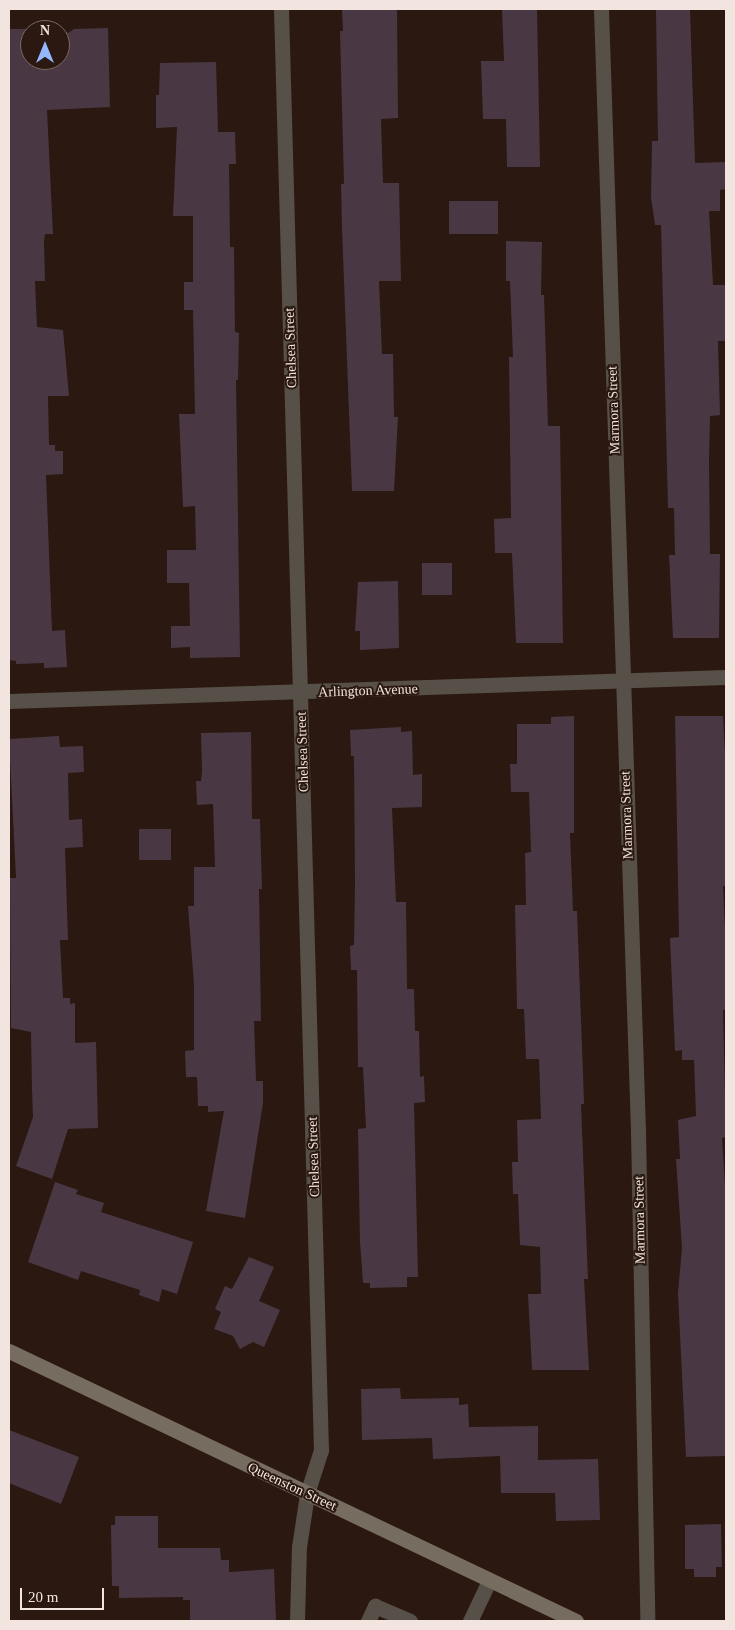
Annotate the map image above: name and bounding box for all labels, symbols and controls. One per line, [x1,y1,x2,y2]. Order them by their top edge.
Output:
north arrow [20,20,70,70]
text: N [40,23,50,38]
street label: Chelsea Street [281,307,301,389]
street label: Marmora Street [604,366,624,454]
street label: Arlington Avenue [318,681,418,701]
street label: Chelsea Street [293,711,313,793]
street label: Marmora Street [617,771,637,859]
street label: Chelsea Street [304,1116,324,1198]
street label: Marmora Street [631,1176,649,1264]
street label: Queenston Street [245,1459,339,1515]
scale bar [22,1578,106,1610]
text: 20 m [28,1589,58,1605]

